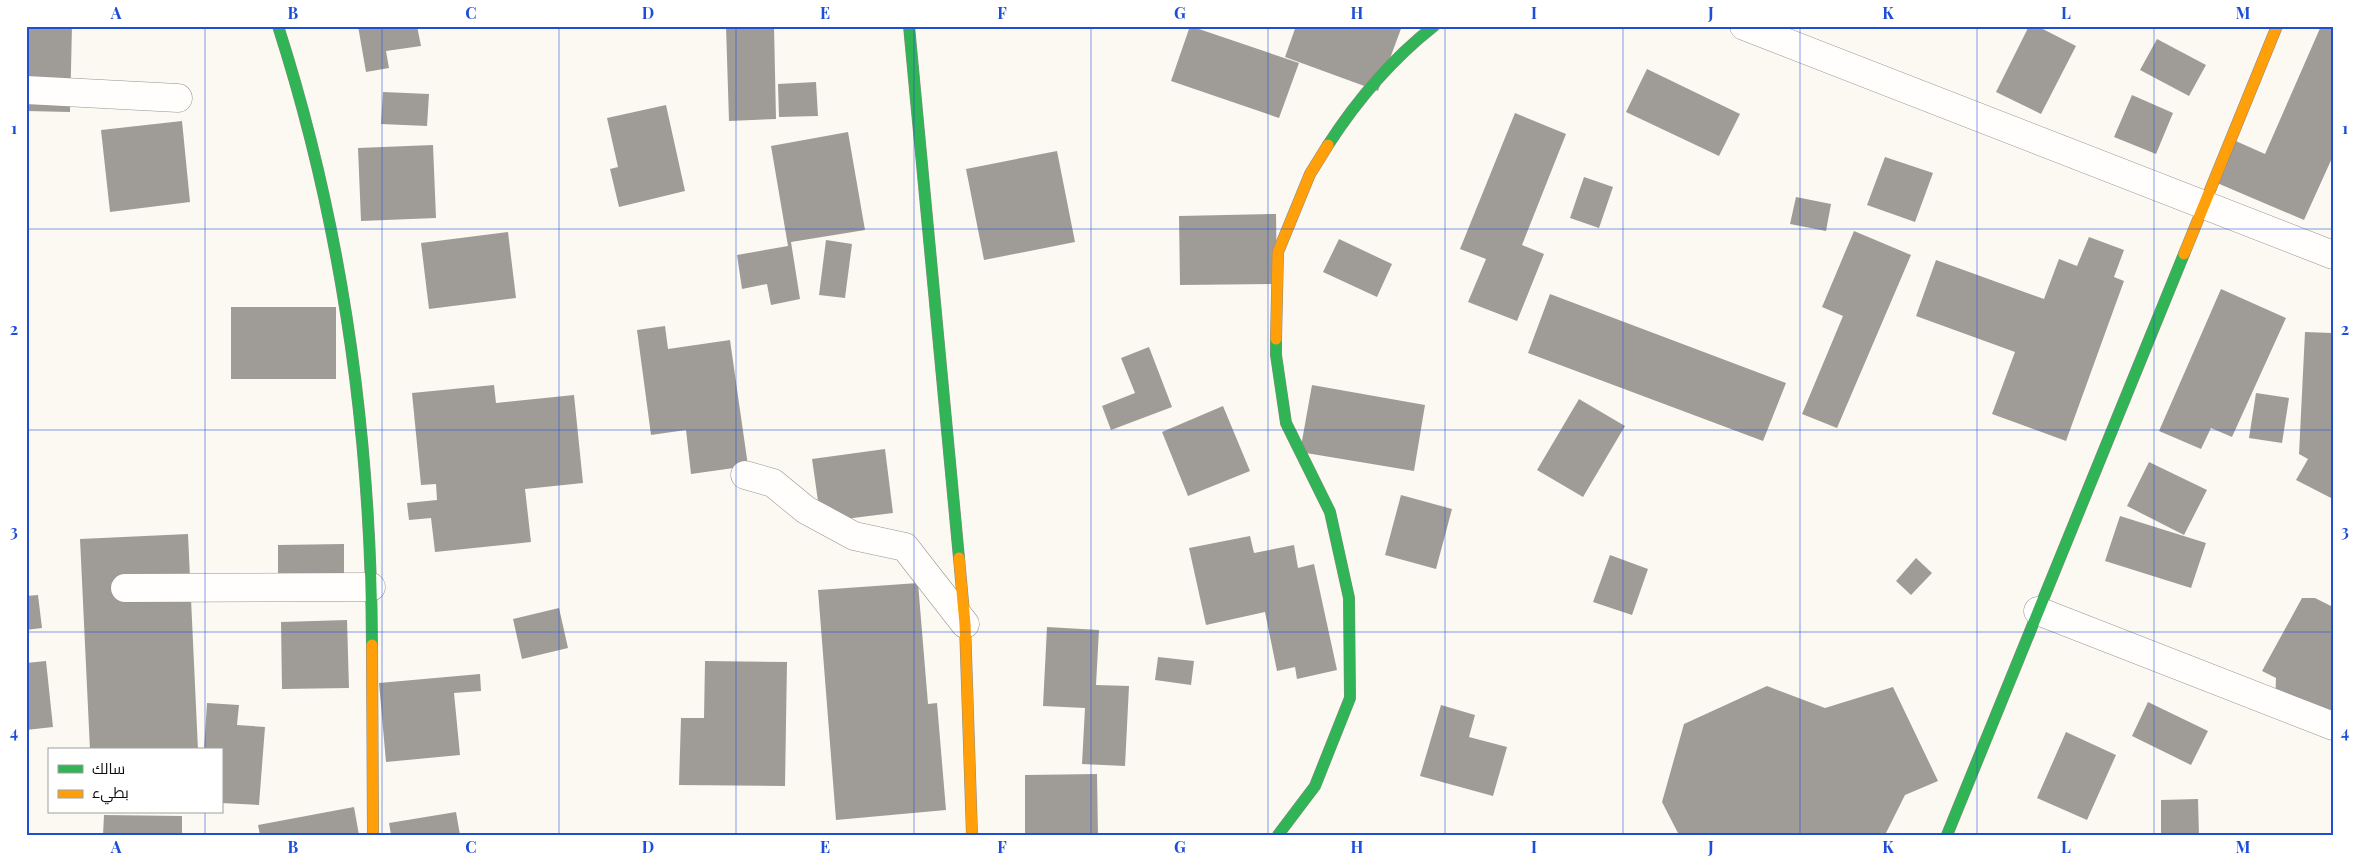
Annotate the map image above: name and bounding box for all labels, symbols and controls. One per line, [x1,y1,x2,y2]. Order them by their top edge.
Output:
text: A [110,2,122,23]
text: B [288,2,299,23]
text: C [465,2,477,23]
text: D [642,2,654,23]
text: E [820,2,830,23]
text: F [997,2,1007,23]
text: G [1174,2,1186,23]
text: H [1351,2,1364,23]
text: I [1531,2,1537,23]
text: J [1707,2,1714,23]
text: K [1882,2,1894,23]
text: L [2061,2,2071,23]
text: M [2236,2,2251,23]
text: 1 [11,117,17,138]
text: 1 [2342,117,2348,138]
text: 2 [10,318,18,339]
text: 2 [2341,318,2349,339]
text: 3 [10,520,18,541]
text: 3 [2341,520,2349,541]
text: 4 [10,721,18,742]
text: 4 [2341,721,2349,742]
legend [48,748,222,814]
text: سالك [92,758,125,778]
text: بطيء [92,782,129,805]
text: A [110,836,122,857]
text: B [288,836,299,857]
text: C [465,836,477,857]
text: D [642,836,654,857]
text: E [820,836,830,857]
text: F [997,836,1007,857]
text: G [1174,836,1186,857]
text: H [1351,836,1364,857]
text: I [1531,836,1537,857]
text: J [1707,836,1714,857]
text: K [1882,836,1894,857]
text: L [2061,836,2071,857]
text: M [2236,836,2251,857]

